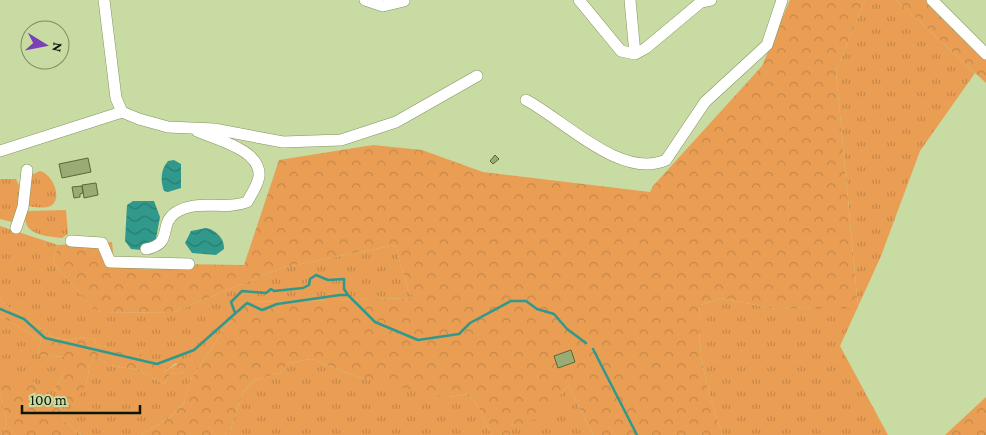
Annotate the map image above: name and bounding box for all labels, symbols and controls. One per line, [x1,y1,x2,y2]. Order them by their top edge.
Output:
north arrow [20,20,70,70]
text: N [49,41,67,54]
scale bar [22,382,140,414]
text: 100 m [30,392,67,408]

